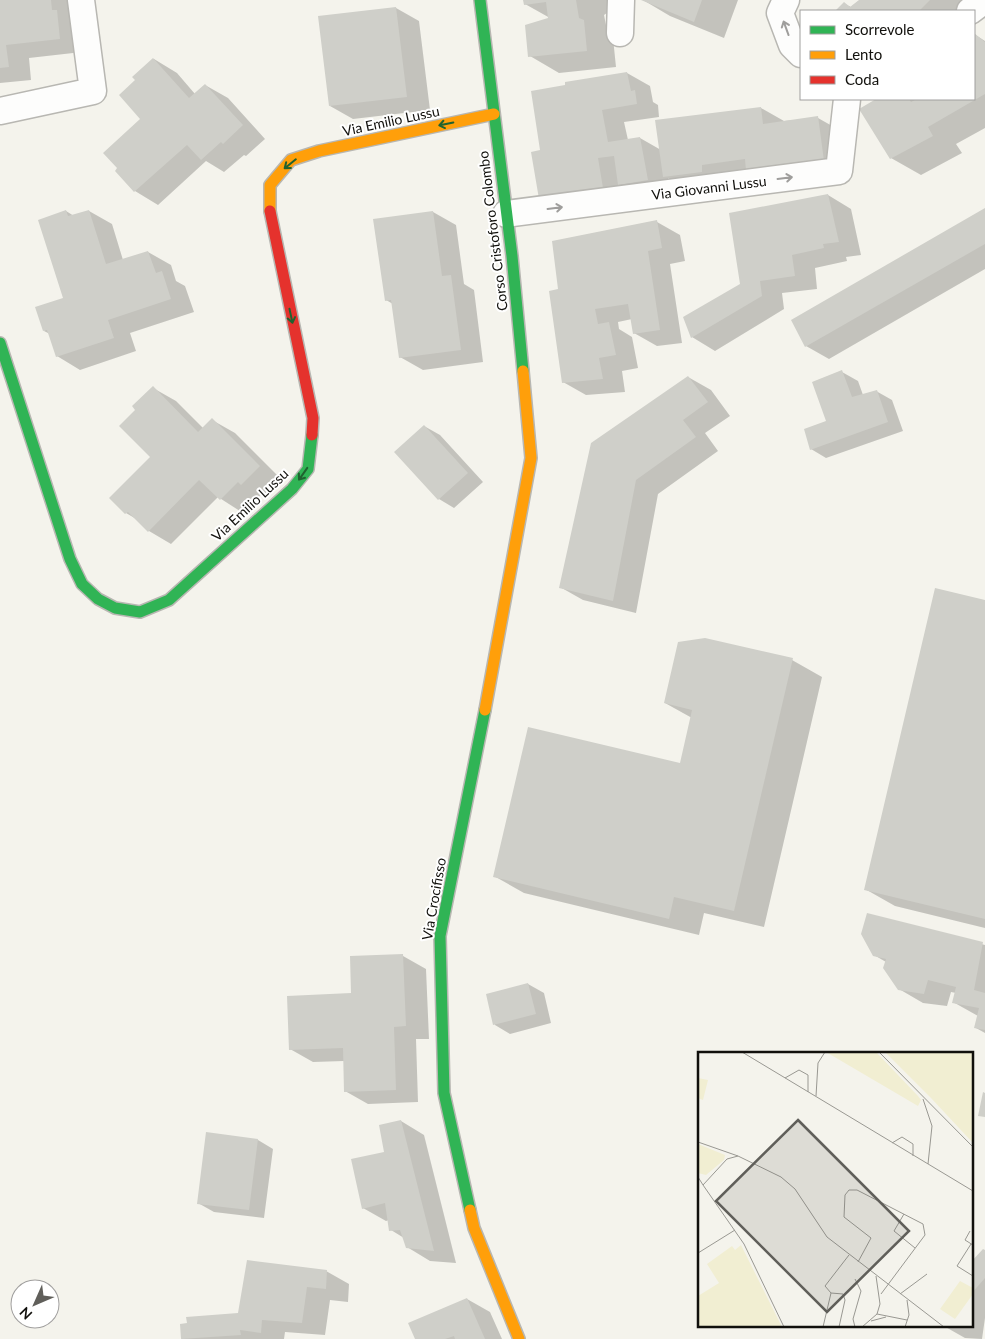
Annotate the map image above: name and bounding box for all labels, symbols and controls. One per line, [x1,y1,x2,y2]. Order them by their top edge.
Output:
legend [800,10,975,100]
text: Scorrevole [845,20,915,38]
one-way arrow [781,21,790,37]
text: Lento [845,45,882,63]
text: Coda [845,70,879,88]
street label: Via Emilio Lussu [341,102,441,139]
one-way arrow [439,120,455,130]
street label: Corso Cristoforo Colombo [474,150,511,312]
one-way arrow [284,158,297,169]
street label: Via Giovanni Lussu [650,172,767,203]
one-way arrow [777,172,793,182]
one-way arrow [546,203,562,213]
one-way arrow [287,307,296,323]
street label: Via Emilio Lussu [208,465,292,545]
one-way arrow [298,467,308,481]
street label: Via Crocifisso [418,856,449,942]
inset map [698,1052,972,1326]
north arrow [10,1279,60,1329]
text: N [16,1304,35,1323]

